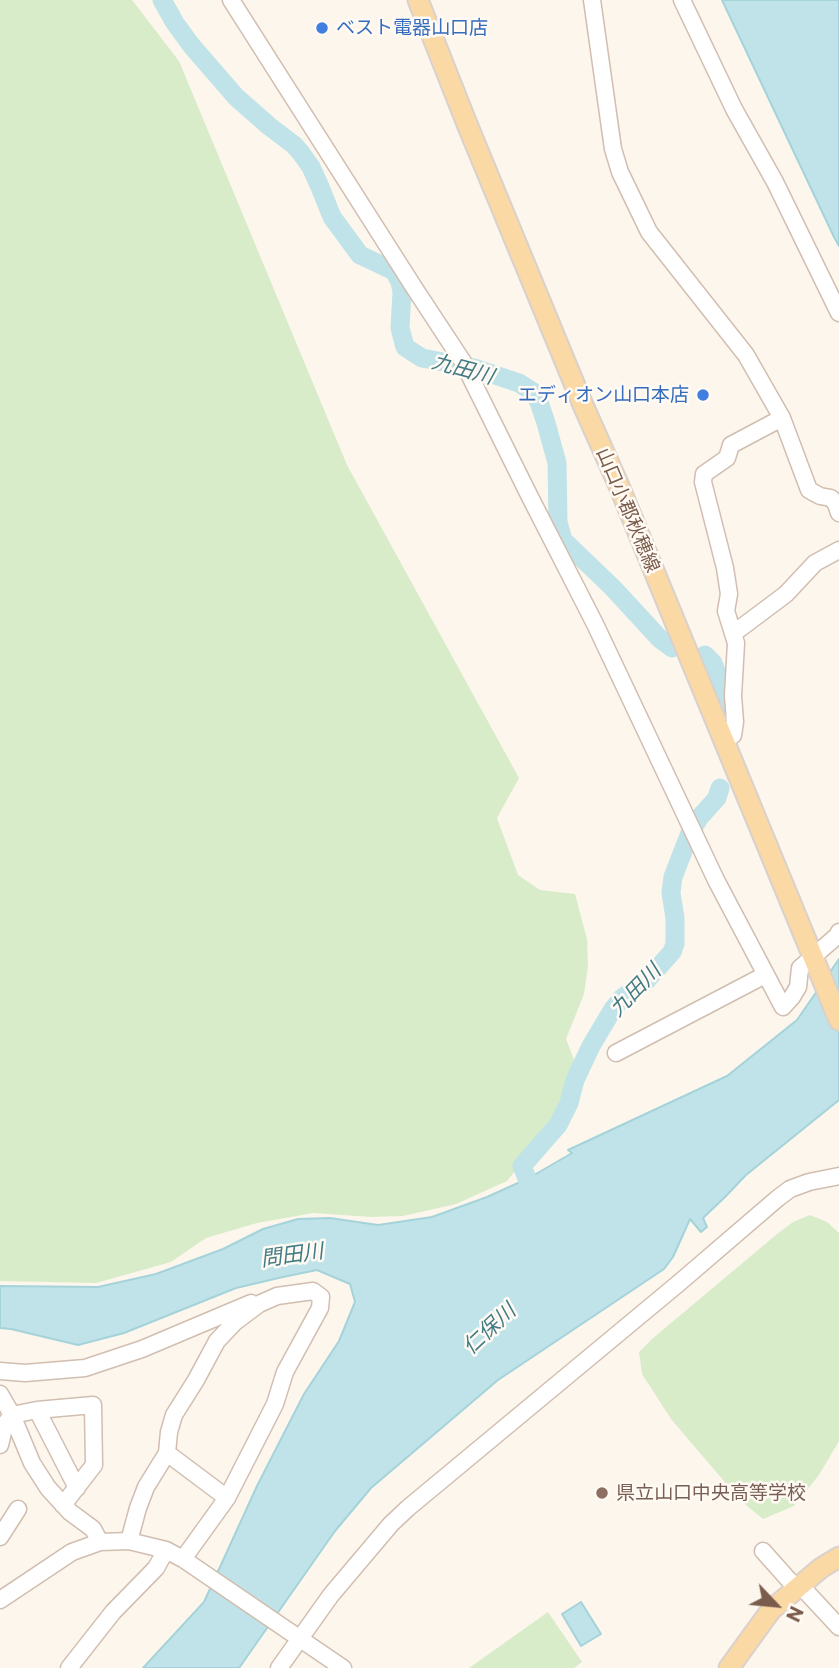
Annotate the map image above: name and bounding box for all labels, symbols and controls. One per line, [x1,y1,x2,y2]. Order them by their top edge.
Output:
place label: ベスト電器山口店 [336,17,488,39]
marker: ベスト電器山口店 [314,20,330,36]
water label: 九田川 [429,349,497,389]
place label: エディオン山口本店 [518,384,689,406]
marker: エディオン山口本店 [695,387,711,403]
street label: 山口小郡秋穂線 [592,444,664,576]
water label: 九田川 [604,959,666,1021]
water label: 問田川 [259,1238,325,1272]
water label: 仁保川 [457,1298,521,1360]
place label: 県立山口中央高等学校 [616,1482,806,1504]
marker: 県立山口中央高等学校 [594,1485,610,1501]
north arrow [741,1570,811,1640]
text: N [782,1603,809,1626]

